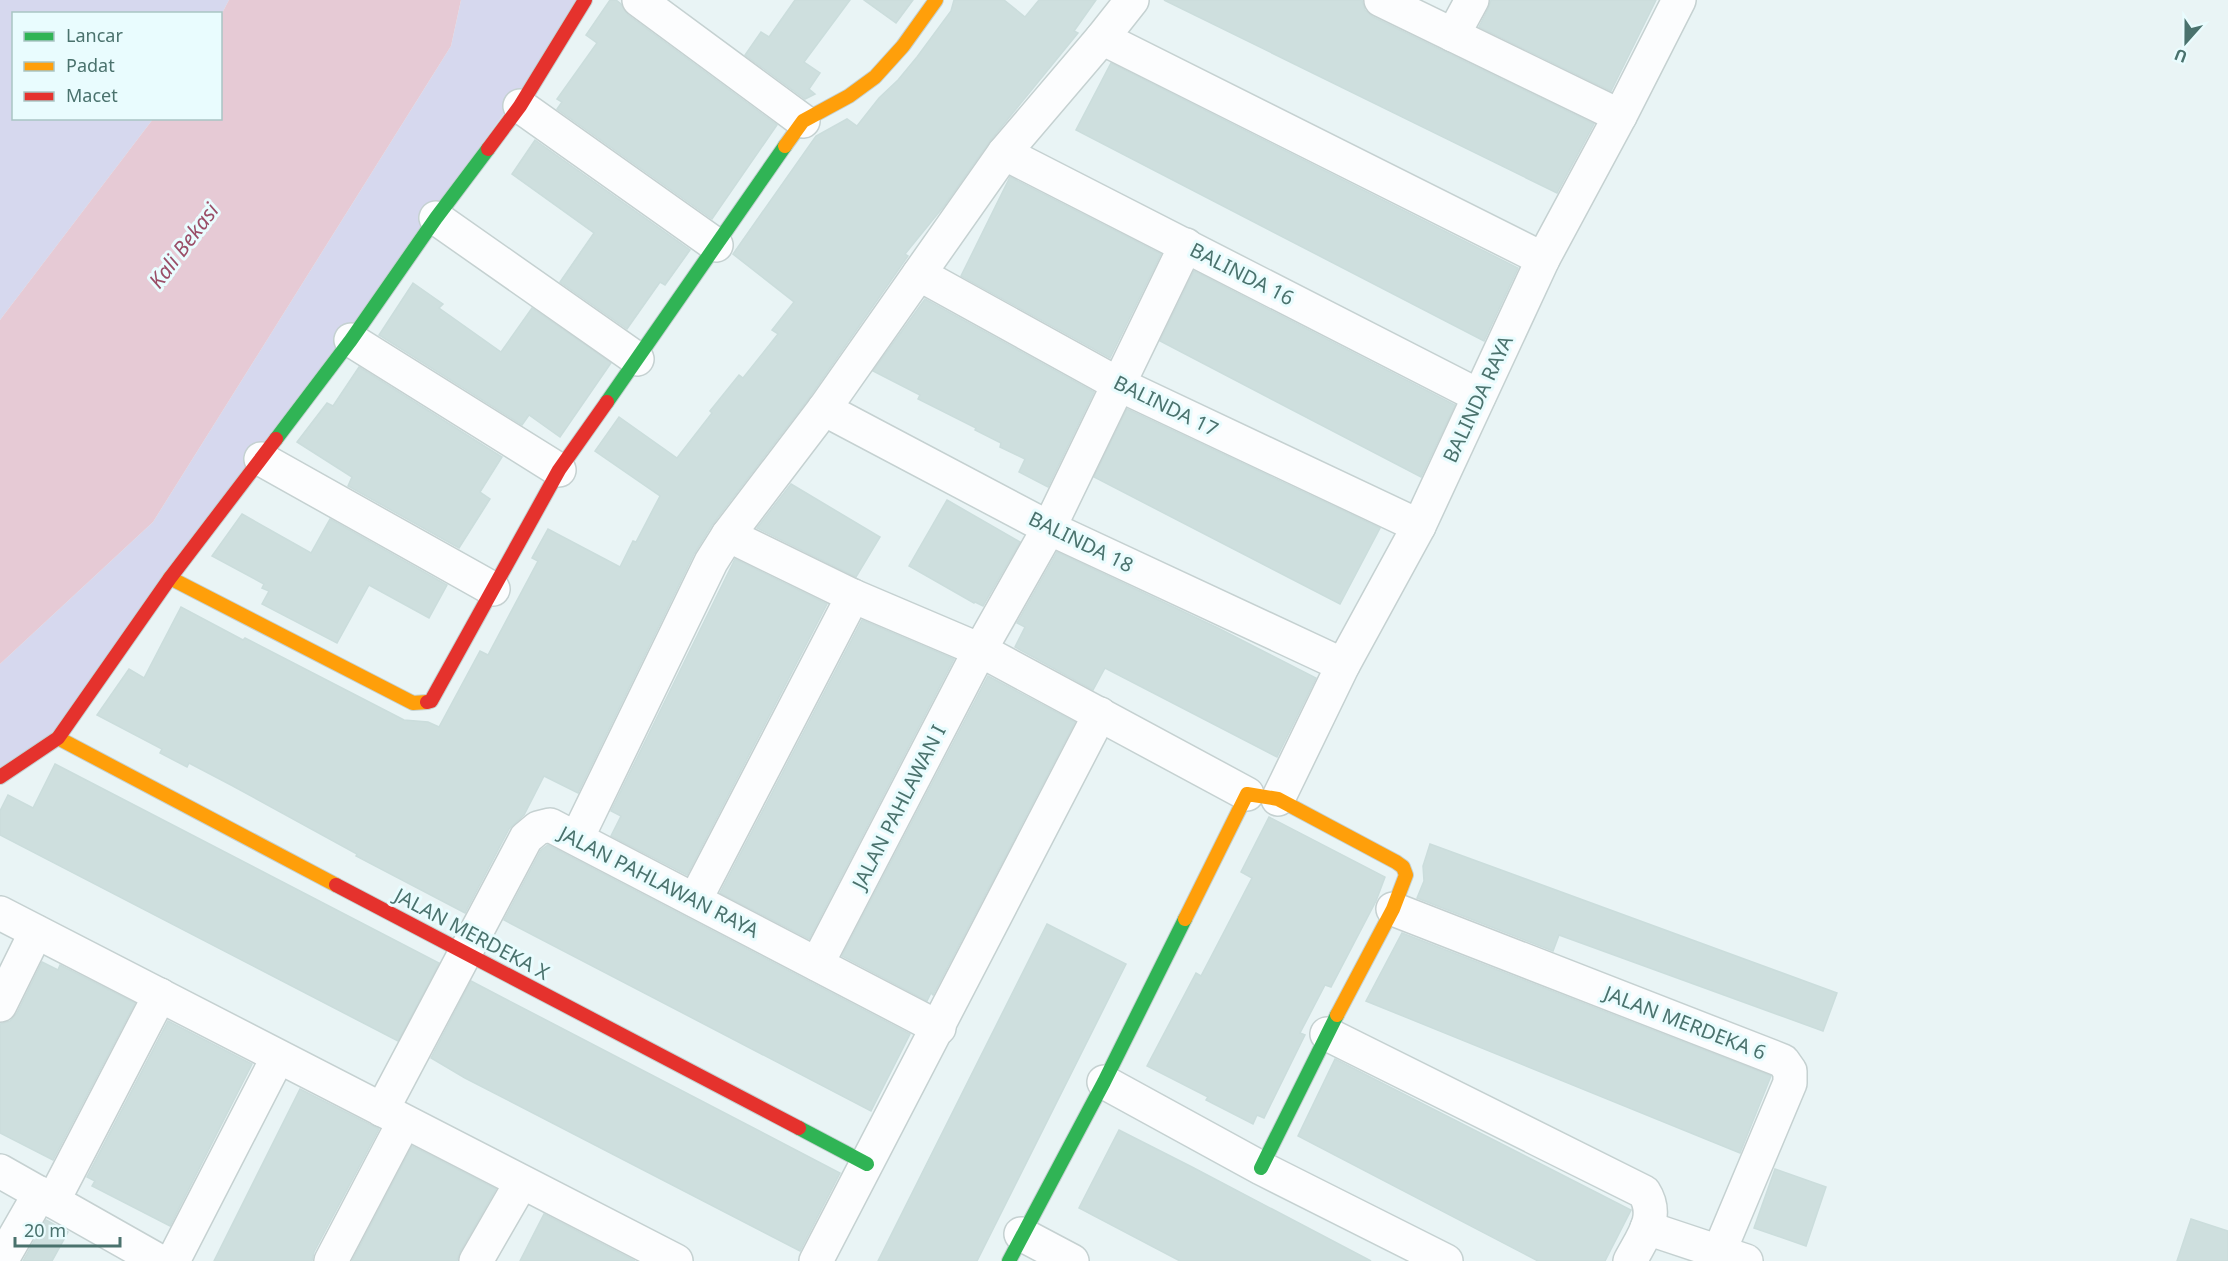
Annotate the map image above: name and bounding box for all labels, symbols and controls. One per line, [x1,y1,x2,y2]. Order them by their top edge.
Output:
legend [12,12,222,120]
north arrow [2156,12,2216,72]
text: Lancar [66,23,123,47]
text: U [2171,44,2190,68]
text: Padat [66,53,115,77]
text: Macet [66,83,118,107]
water label: Kali Bekasi [142,197,225,294]
street label: BALINDA 16 [1186,236,1299,311]
street label: BALINDA RAYA [1436,331,1519,467]
street label: BALINDA 17 [1109,369,1223,443]
street label: BALINDA 18 [1024,505,1138,579]
street label: JALAN PAHLAWAN I [845,720,952,895]
street label: JALAN PAHLAWAN RAYA [553,818,764,944]
street label: JALAN MERDEKA X [388,880,554,986]
street label: JALAN MERDEKA 6 [1599,979,1770,1066]
scale bar [15,1210,120,1248]
text: 20 m [24,1218,66,1242]

